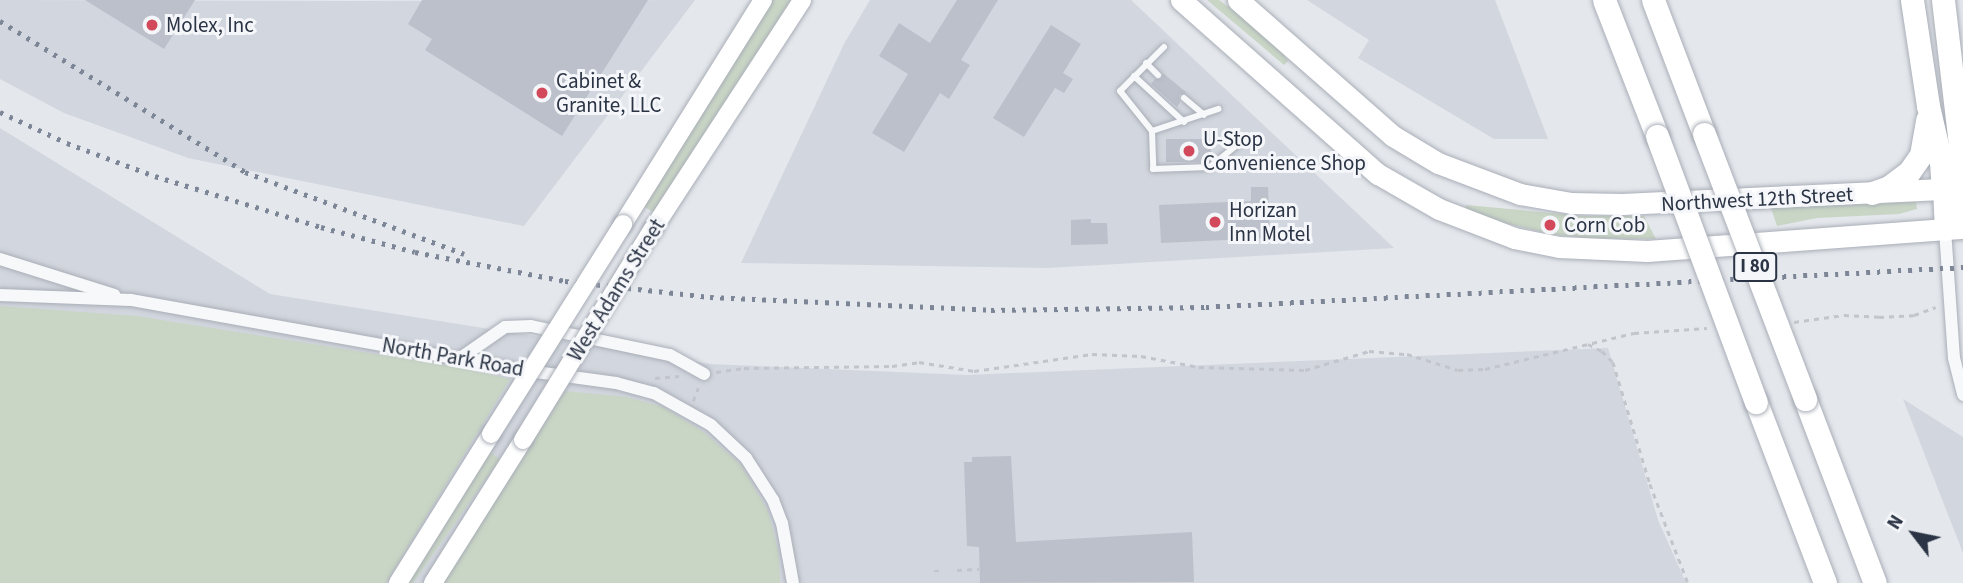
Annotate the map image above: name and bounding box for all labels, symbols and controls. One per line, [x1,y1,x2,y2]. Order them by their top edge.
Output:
place label: Molex, Inc [166,12,254,38]
marker: Molex, Inc [144,17,160,33]
place label: Cabinet & Granite, LLC [556,68,661,118]
marker: Cabinet & Granite, LLC [534,85,550,101]
place label: U-Stop Convenience Shop [1203,126,1366,176]
marker: U-Stop Convenience Shop [1181,143,1197,159]
street label: Northwest 12th Street [1660,181,1854,217]
place label: Horizan Inn Motel [1229,197,1311,247]
place label: Corn Cob [1564,212,1645,238]
street label: West Adams Street [562,214,670,366]
marker: Horizan Inn Motel [1207,214,1223,230]
marker: Corn Cob [1542,217,1558,233]
road number: I 80 [1732,252,1778,282]
street label: North Park Road [380,332,526,382]
north arrow [1879,499,1949,569]
text: N [1881,510,1911,535]

